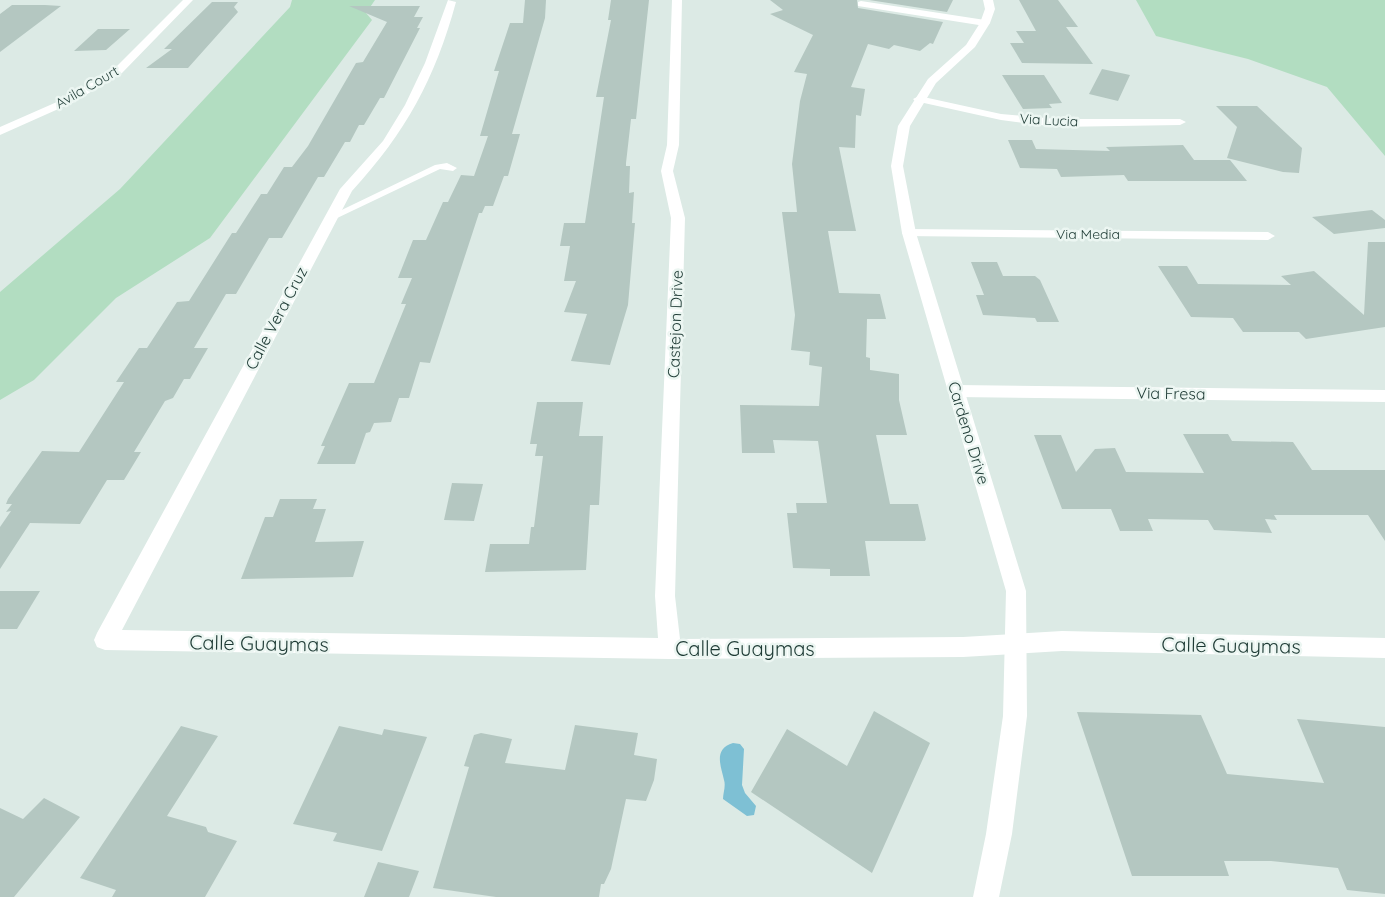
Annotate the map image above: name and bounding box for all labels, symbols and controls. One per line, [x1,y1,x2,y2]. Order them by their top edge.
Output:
street label: Avila Court [52,62,122,112]
street label: Via Lucia [1019,109,1079,131]
street label: Via Media [1056,225,1120,243]
street label: Calle Vera Cruz [241,263,311,373]
street label: Castejon Drive [663,270,687,378]
street label: Cardeno Drive [944,379,994,487]
street label: Via Fresa [1136,382,1206,404]
street label: Calle Guaymas [189,629,329,657]
street label: Calle Guaymas [1161,631,1301,659]
street label: Calle Guaymas [675,636,815,661]

